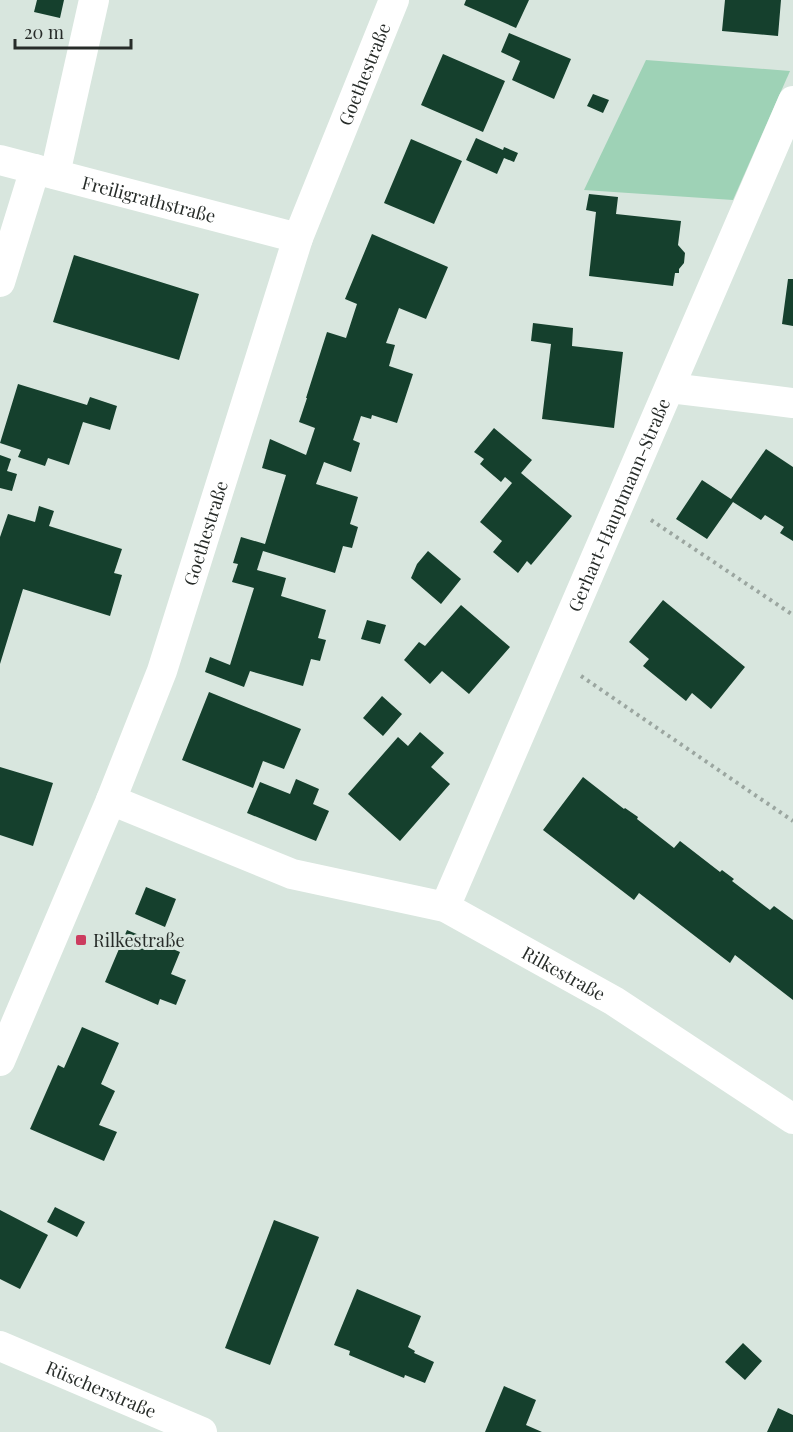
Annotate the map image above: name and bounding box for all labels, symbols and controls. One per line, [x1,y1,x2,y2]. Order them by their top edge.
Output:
scale bar [15,12,130,50]
street label: Goethestraße [333,19,396,129]
text: 20 m [24,20,64,44]
street label: Freiligrathstraße [80,170,218,228]
street label: Gerhart-Hauptmann-Straße [562,394,675,615]
street label: Goethestraße [178,478,233,588]
place label: Rilkestraße [93,928,185,952]
marker: Rilkestraße [74,933,88,947]
street label: Rilkestraße [518,940,610,1006]
street label: Rüscherstraße [42,1355,160,1423]

